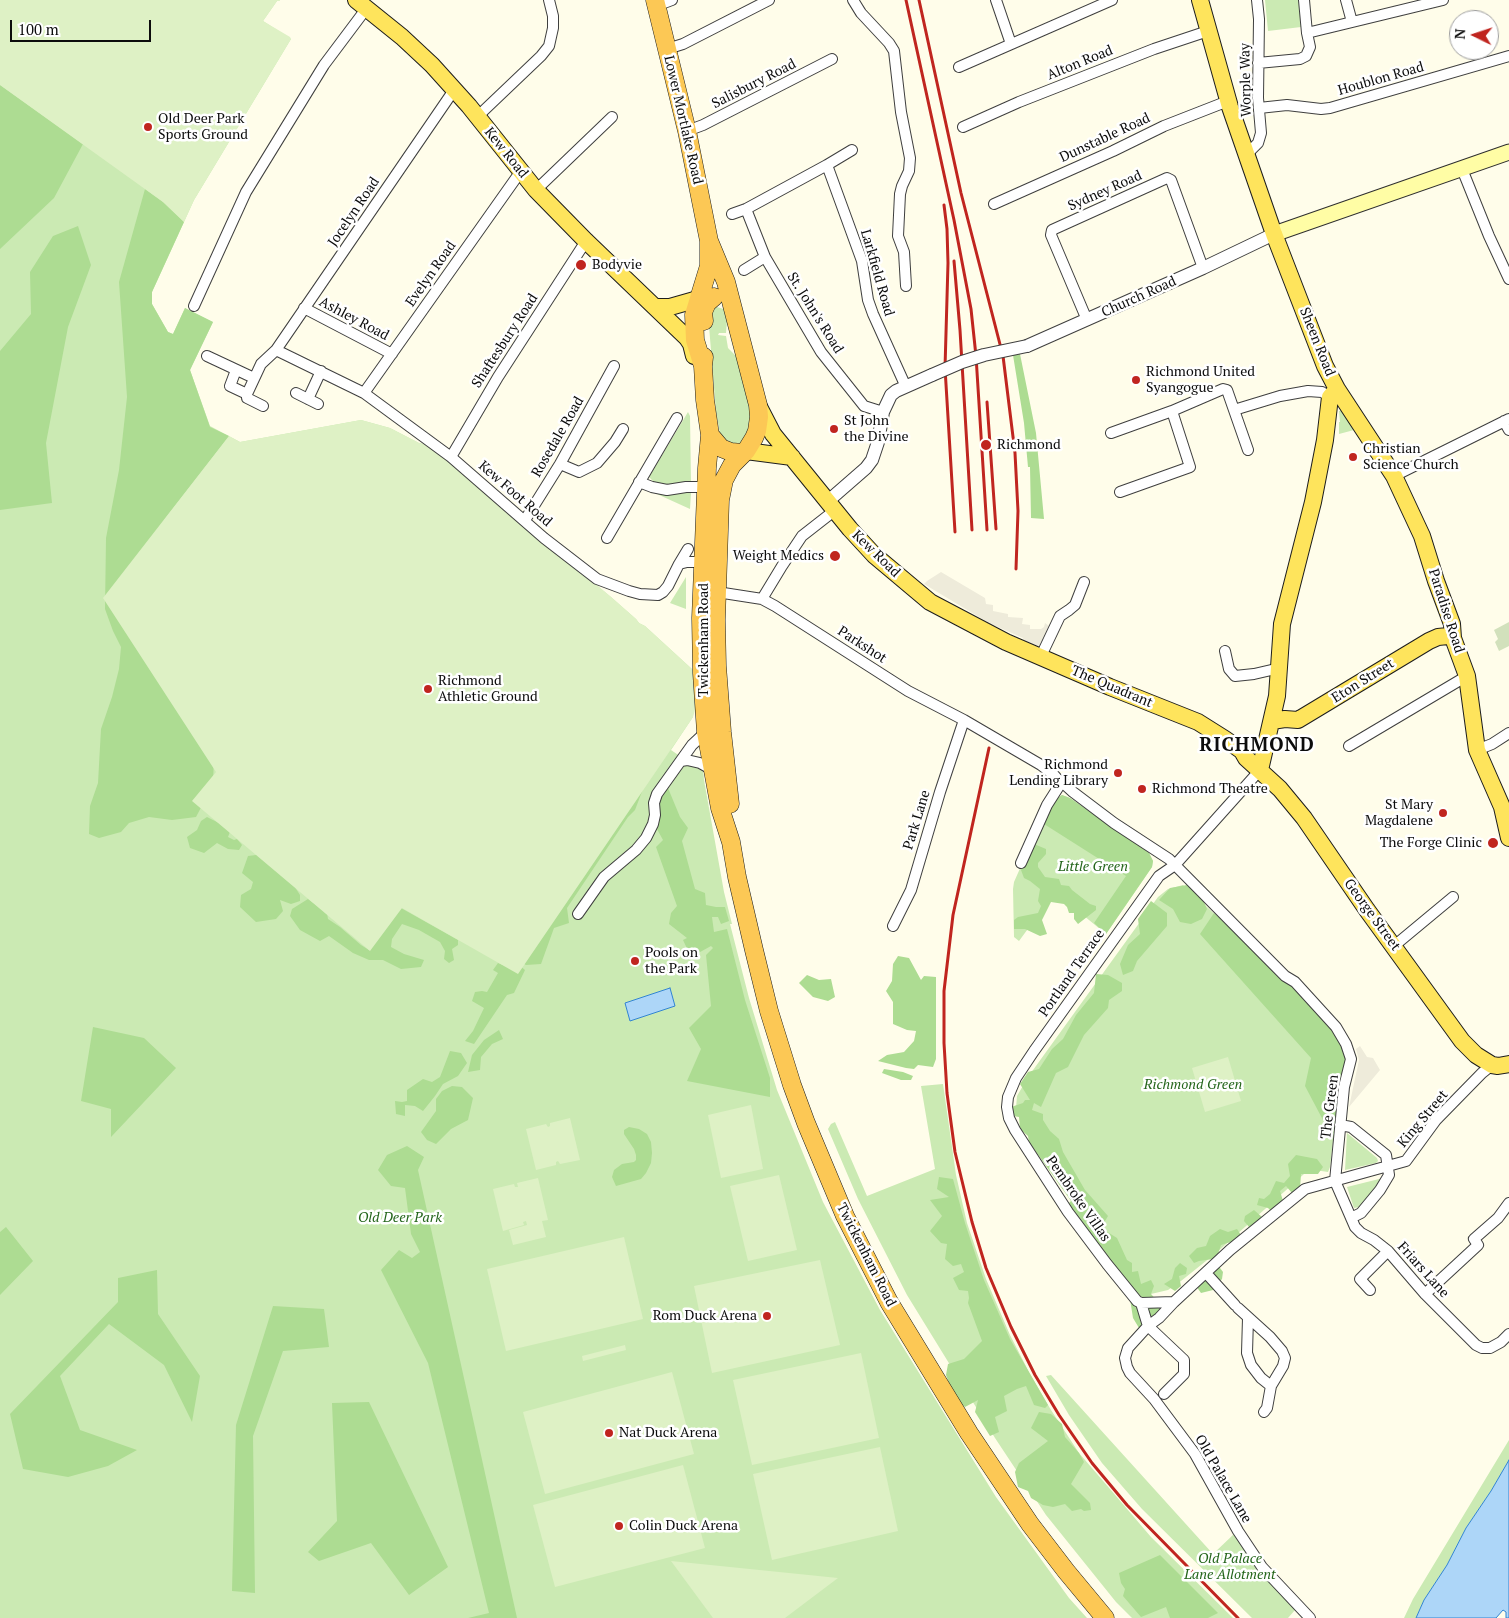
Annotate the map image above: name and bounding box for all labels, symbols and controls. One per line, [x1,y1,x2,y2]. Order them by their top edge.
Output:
scale bar [12,10,154,42]
north arrow [1449,10,1499,60]
text: 100 m [18,19,59,39]
text: N [1450,28,1469,40]
street label: Alton Road [1045,42,1115,84]
street label: Worple Way [1237,43,1255,117]
street label: Lower Mortlake Road [660,54,706,186]
street label: Salisbury Road [709,56,799,112]
street label: Houblon Road [1336,59,1426,99]
street label: Dunstable Road [1057,110,1153,166]
place label: Old Deer Park Sports Ground [158,111,248,144]
marker: Old Deer Park Sports Ground [142,121,154,133]
street label: Kew Road [481,124,531,182]
street label: Sydney Road [1065,167,1145,215]
street label: Jocelyn Road [325,174,383,250]
street label: Larkfield Road [857,228,897,318]
street label: Evelyn Road [402,238,460,310]
place label: Bodyvie [592,257,642,273]
marker: Bodyvie [574,258,588,272]
street label: St. John's Road [783,269,847,357]
street label: Church Road [1099,273,1179,321]
street label: Shaftesbury Road [468,291,542,391]
street label: Ashley Road [316,294,392,344]
street label: Sheen Road [1296,305,1338,379]
place label: Richmond United Syangogue [1146,364,1255,397]
marker: Richmond United Syangogue [1130,374,1142,386]
street label: Rosedale Road [528,394,588,480]
place label: St John the Divine [844,413,909,446]
marker: St John the Divine [828,423,840,435]
place label: Richmond [997,437,1061,453]
marker: Richmond [979,438,993,452]
place label: Christian Science Church [1363,441,1459,474]
marker: Christian Science Church [1347,451,1359,463]
street label: Kew Foot Road [475,458,555,530]
street label: Kew Road [849,527,903,581]
place label: Weight Medics [733,548,824,564]
marker: Weight Medics [828,549,842,563]
street label: Paradise Road [1424,567,1468,655]
street label: Twickenham Road [696,583,712,697]
street label: Parkshot [834,623,890,667]
street label: Eton Street [1329,655,1397,707]
street label: The Quadrant [1069,662,1155,712]
place label: Richmond Athletic Ground [438,673,538,706]
marker: Richmond Athletic Ground [422,683,434,695]
district label: RICHMOND [1198,735,1316,757]
place label: Richmond Lending Library [1009,757,1108,790]
marker: Richmond Lending Library [1112,767,1124,779]
place label: Richmond Theatre [1152,781,1268,797]
marker: Richmond Theatre [1136,783,1148,795]
street label: Park Lane [900,788,934,852]
place label: St Mary Magdalene [1365,797,1433,830]
marker: St Mary Magdalene [1437,807,1449,819]
place label: The Forge Clinic [1380,835,1482,851]
marker: The Forge Clinic [1486,836,1500,850]
park label: Little Green [1058,859,1128,875]
street label: George Street [1340,876,1404,954]
street label: Portland Terrace [1036,926,1108,1020]
place label: Pools on the Park [645,945,698,978]
marker: Pools on the Park [629,955,641,967]
street label: The Green [1318,1074,1342,1140]
park label: Richmond Green [1144,1077,1242,1093]
street label: King Street [1394,1087,1452,1151]
street label: Pembroke Villas [1042,1153,1114,1245]
street label: Twickenham Road [833,1200,899,1310]
park label: Old Deer Park [358,1210,442,1226]
street label: Friars Lane [1394,1239,1452,1301]
place label: Rom Duck Arena [653,1308,757,1324]
marker: Rom Duck Arena [761,1310,773,1322]
place label: Nat Duck Arena [619,1425,717,1441]
marker: Nat Duck Arena [603,1427,615,1439]
street label: Old Palace Lane [1191,1432,1255,1526]
place label: Colin Duck Arena [629,1518,738,1534]
marker: Colin Duck Arena [613,1520,625,1532]
park label: Old Palace Lane Allotment [1184,1551,1276,1584]

